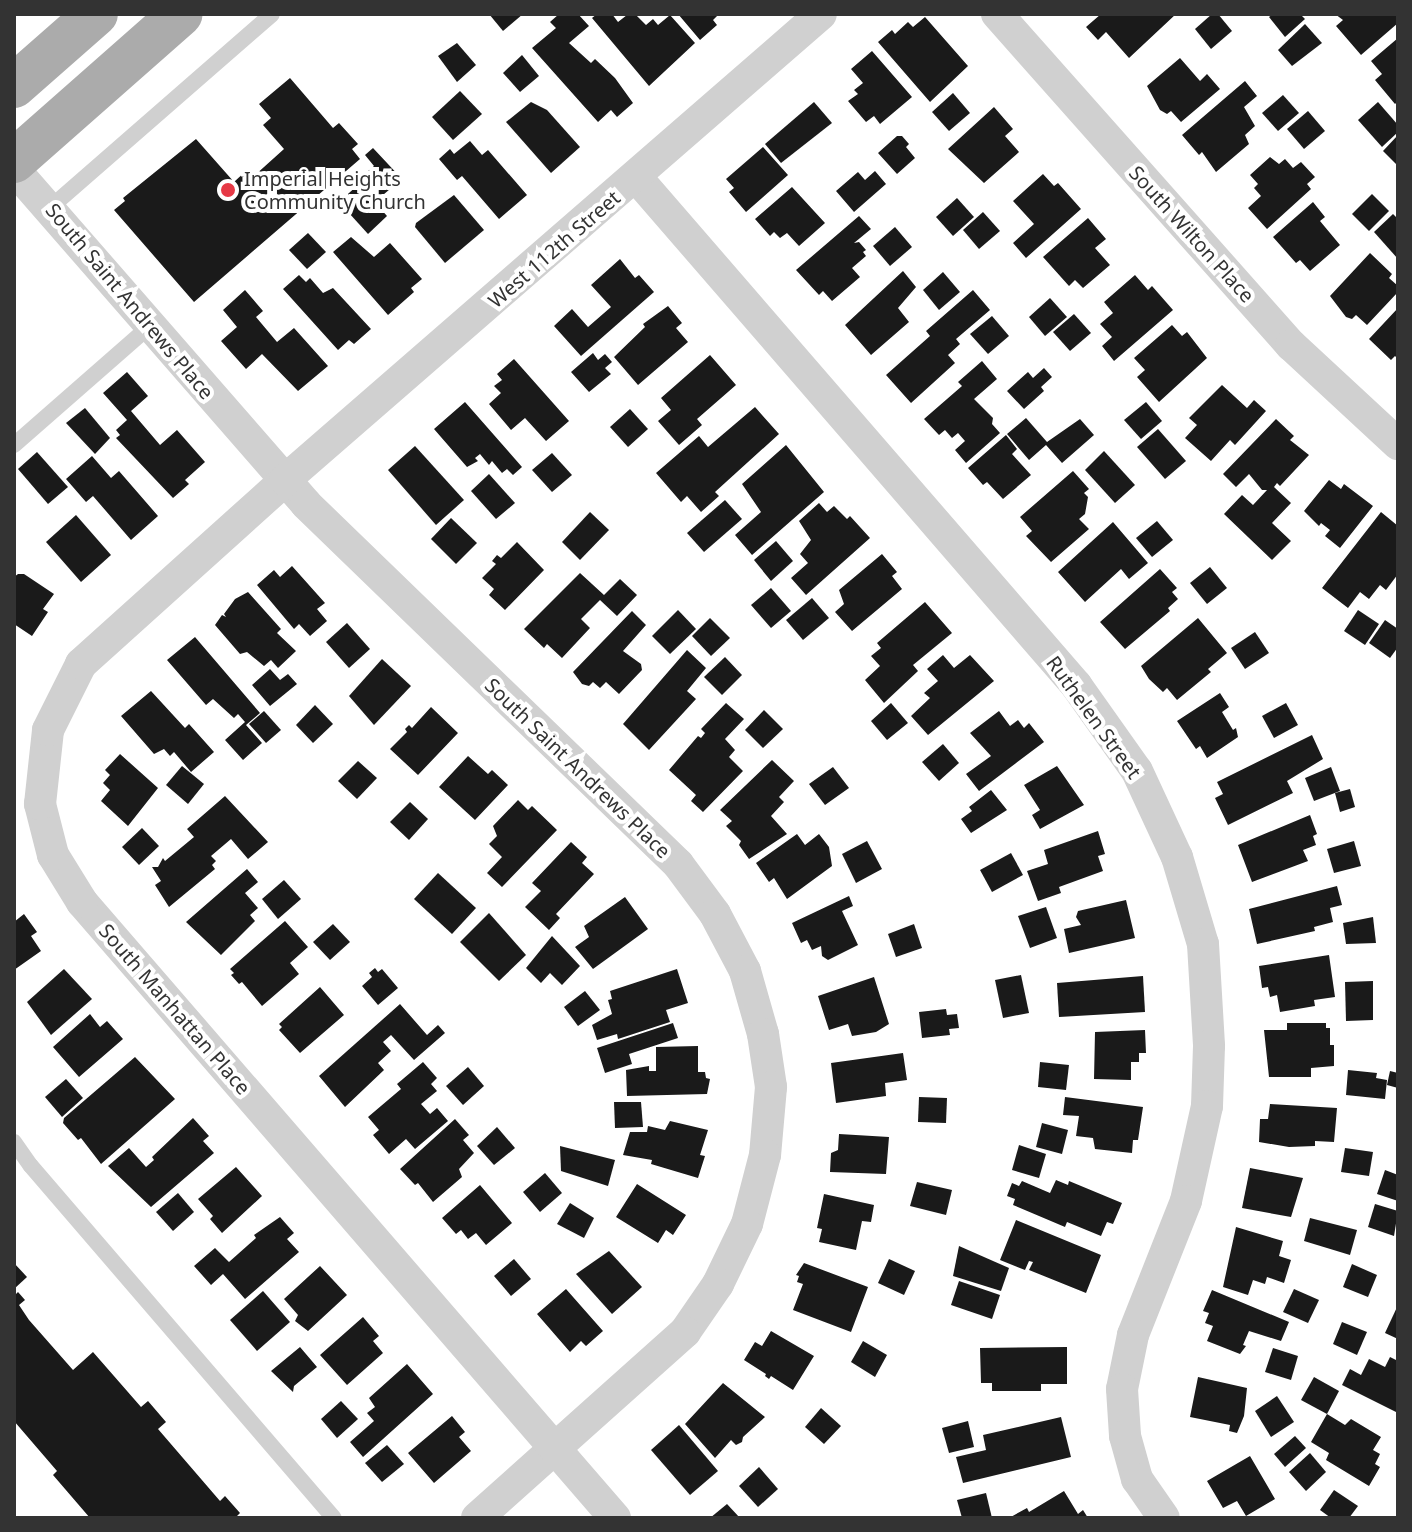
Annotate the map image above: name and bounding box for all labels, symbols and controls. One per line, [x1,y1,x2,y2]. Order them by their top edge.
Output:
street label: South Wilton Place [1124,161,1260,307]
place label: Imperial Heights Community Church [244,166,426,213]
marker: Imperial Heights Community Church [219,181,237,199]
street label: West 112th Street [483,185,625,313]
street label: South Saint Andrews Place [41,198,219,404]
street label: Ruthelen Street [1042,651,1146,783]
street label: South Saint Andrews Place [480,673,676,863]
street label: South Manhattan Place [94,919,256,1099]

